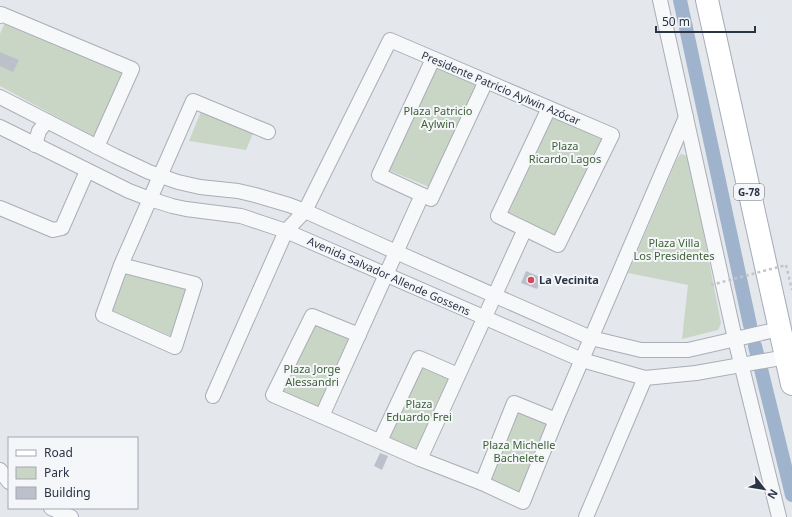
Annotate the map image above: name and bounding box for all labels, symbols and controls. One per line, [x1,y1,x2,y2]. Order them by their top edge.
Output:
scale bar [656,8,755,34]
text: 50 m [662,13,690,30]
street label: Presidente Patricio Aylwin Azócar [419,47,583,128]
park label: Plaza Patricio Aylwin [404,103,473,131]
park label: Plaza Ricardo Lagos [529,138,601,166]
road number: G-78 [734,184,764,200]
street label: Avenida Salvador Allende Gossens [305,233,473,318]
park label: Plaza Villa Los Presidentes [633,235,715,263]
place label: La Vecinita [539,272,599,287]
marker: La Vecinita [526,275,536,285]
park label: Plaza Jorge Alessandri [284,361,340,389]
park label: Plaza Eduardo Frei [386,396,452,424]
legend [8,437,138,509]
park label: Plaza Michelle Bachelete [483,437,555,465]
text: Road [44,444,73,461]
text: Park [44,464,70,481]
north arrow [744,469,784,509]
text: Building [44,484,91,501]
text: N [764,487,782,502]

